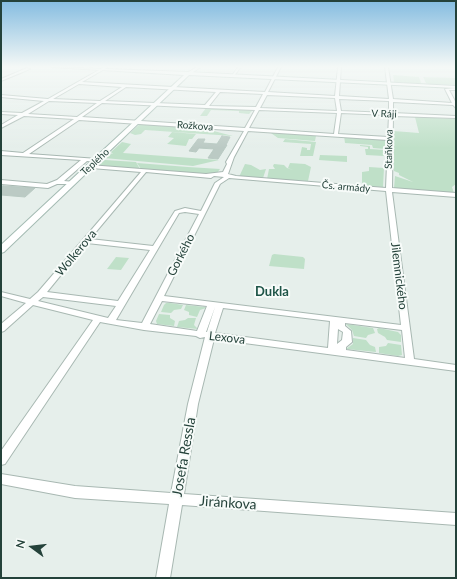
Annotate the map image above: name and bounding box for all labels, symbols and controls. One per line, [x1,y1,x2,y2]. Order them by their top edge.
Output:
street label: V Ráji [371,108,397,120]
street label: Rožkova [176,119,214,133]
street label: Staňkova [383,129,395,169]
street label: Teplého [78,146,112,178]
street label: Čs. armády [321,179,371,195]
street label: Wolkerova [52,227,100,279]
street label: Gorkého [164,231,198,279]
street label: Jilemnického [388,241,410,311]
district label: Dukla [255,284,289,300]
street label: Lexova [208,329,246,347]
street label: Josefa Ressla [169,416,199,498]
street label: Jiránkova [199,493,257,513]
north arrow [12,527,52,567]
text: N [13,538,27,550]

